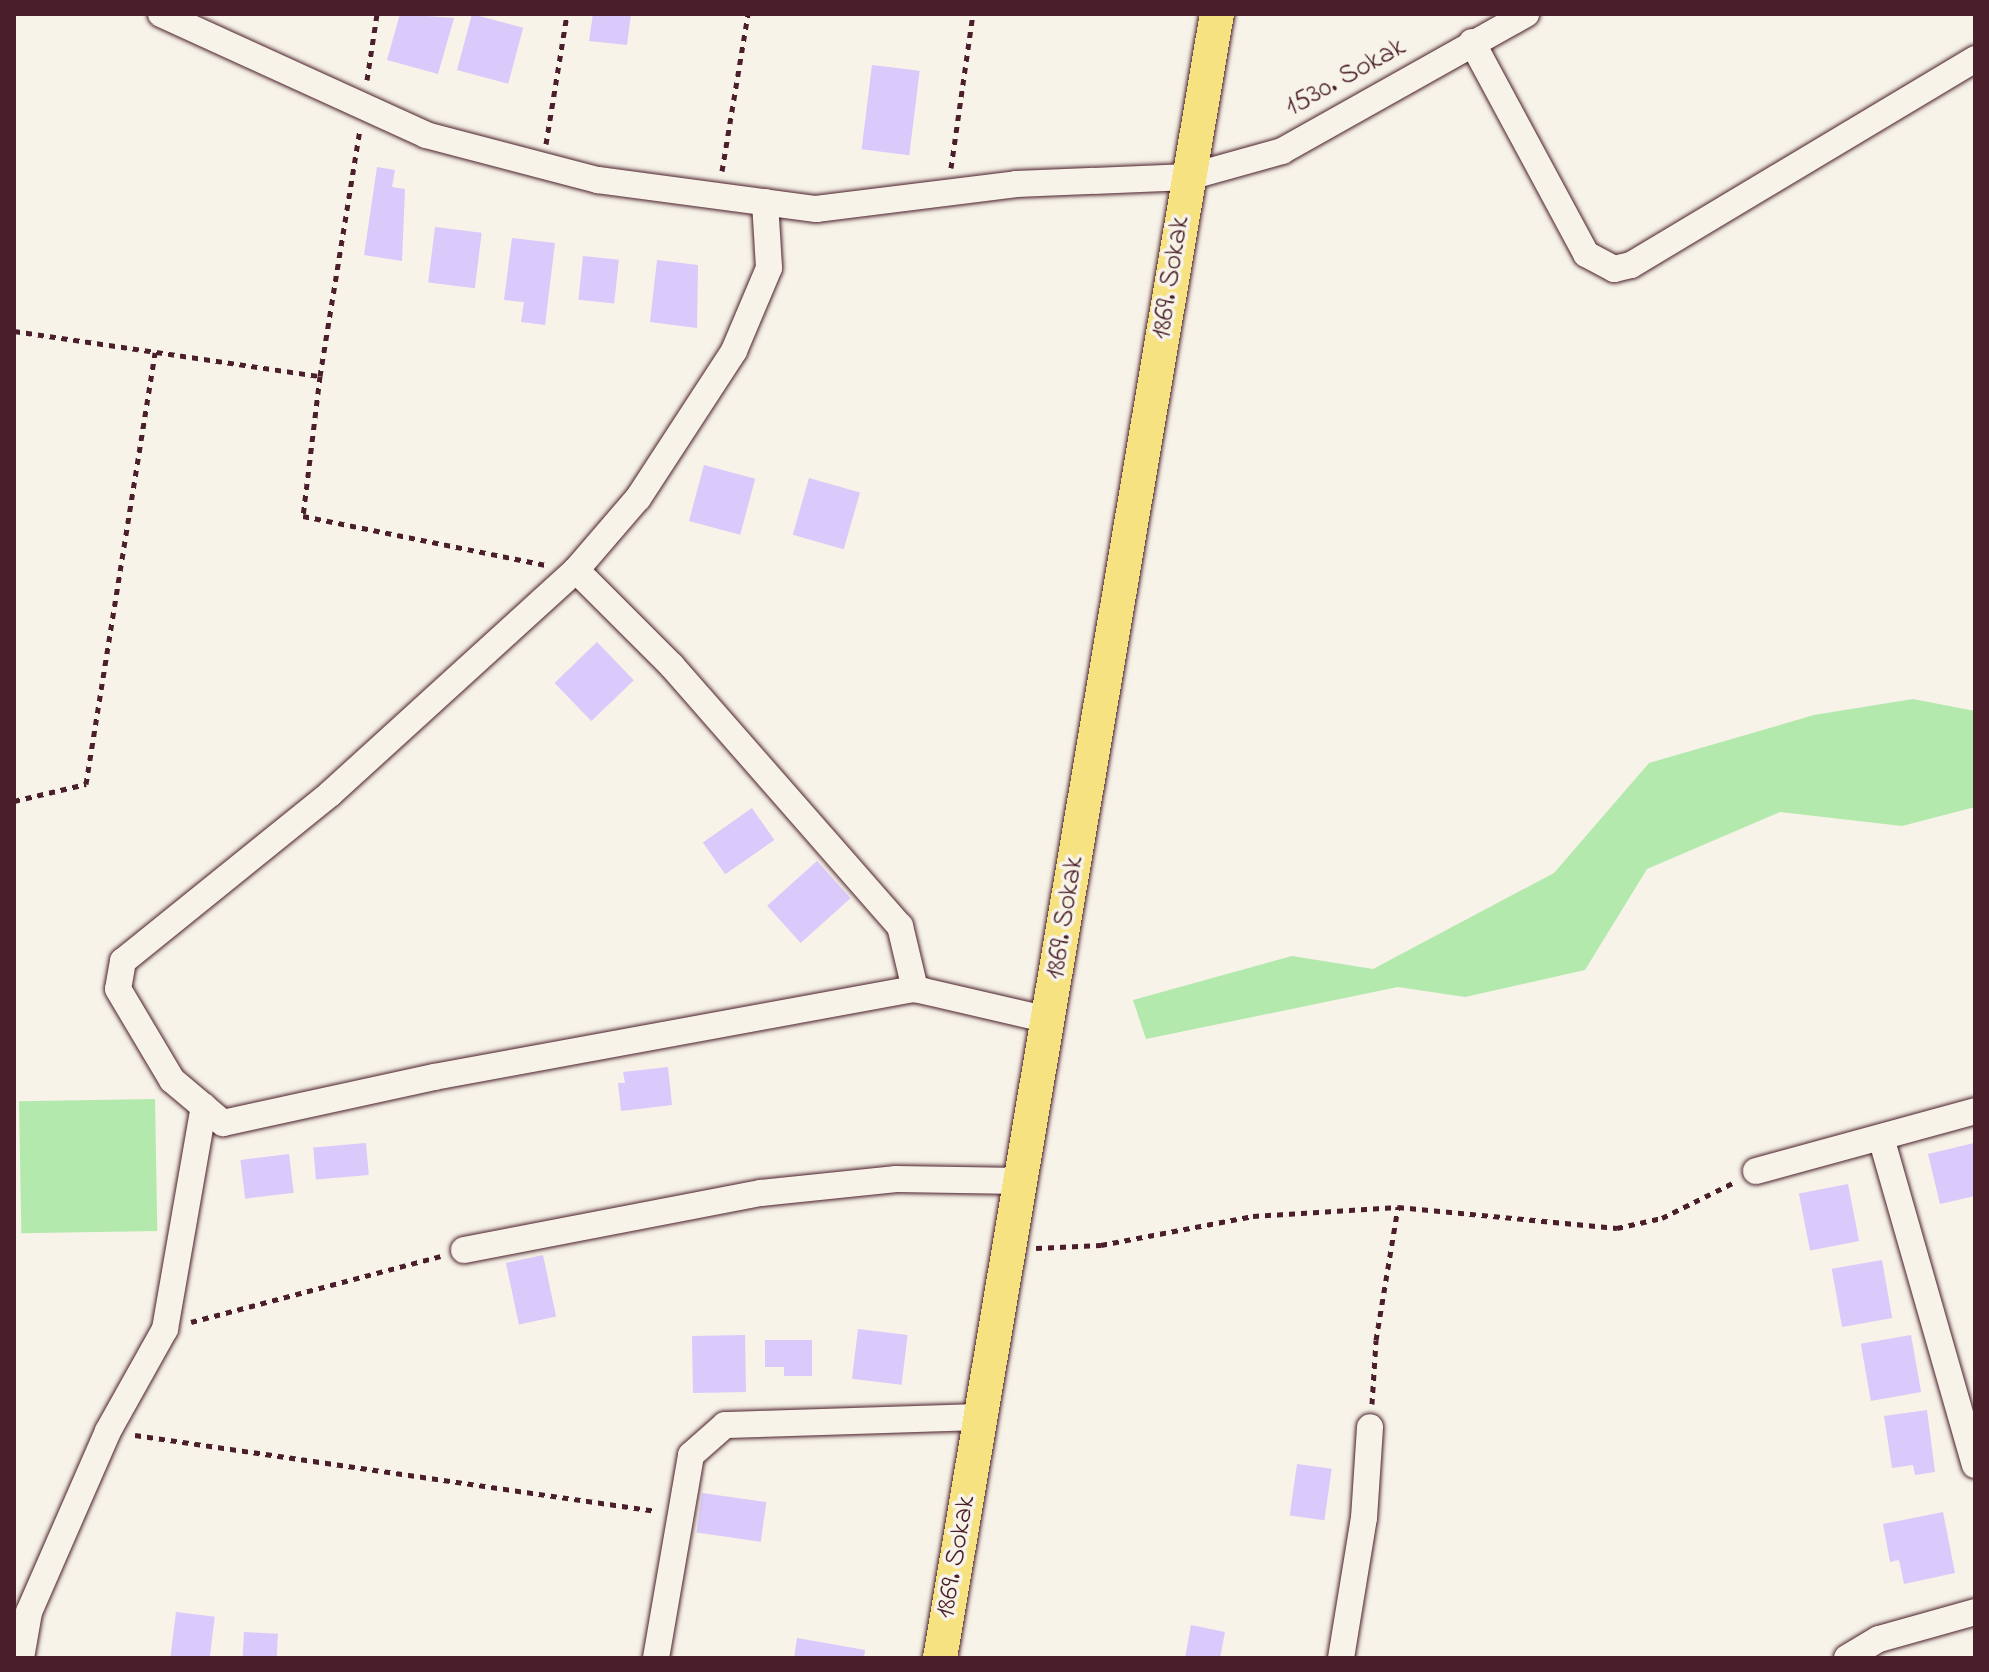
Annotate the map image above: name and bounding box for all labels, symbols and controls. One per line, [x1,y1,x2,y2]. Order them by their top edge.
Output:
street label: 1530. Sokak [1280,31,1412,125]
street label: 1869. Sokak [1146,214,1198,342]
street label: 1869. Sokak [1040,854,1092,982]
street label: 1869. Sokak [930,1493,984,1621]

